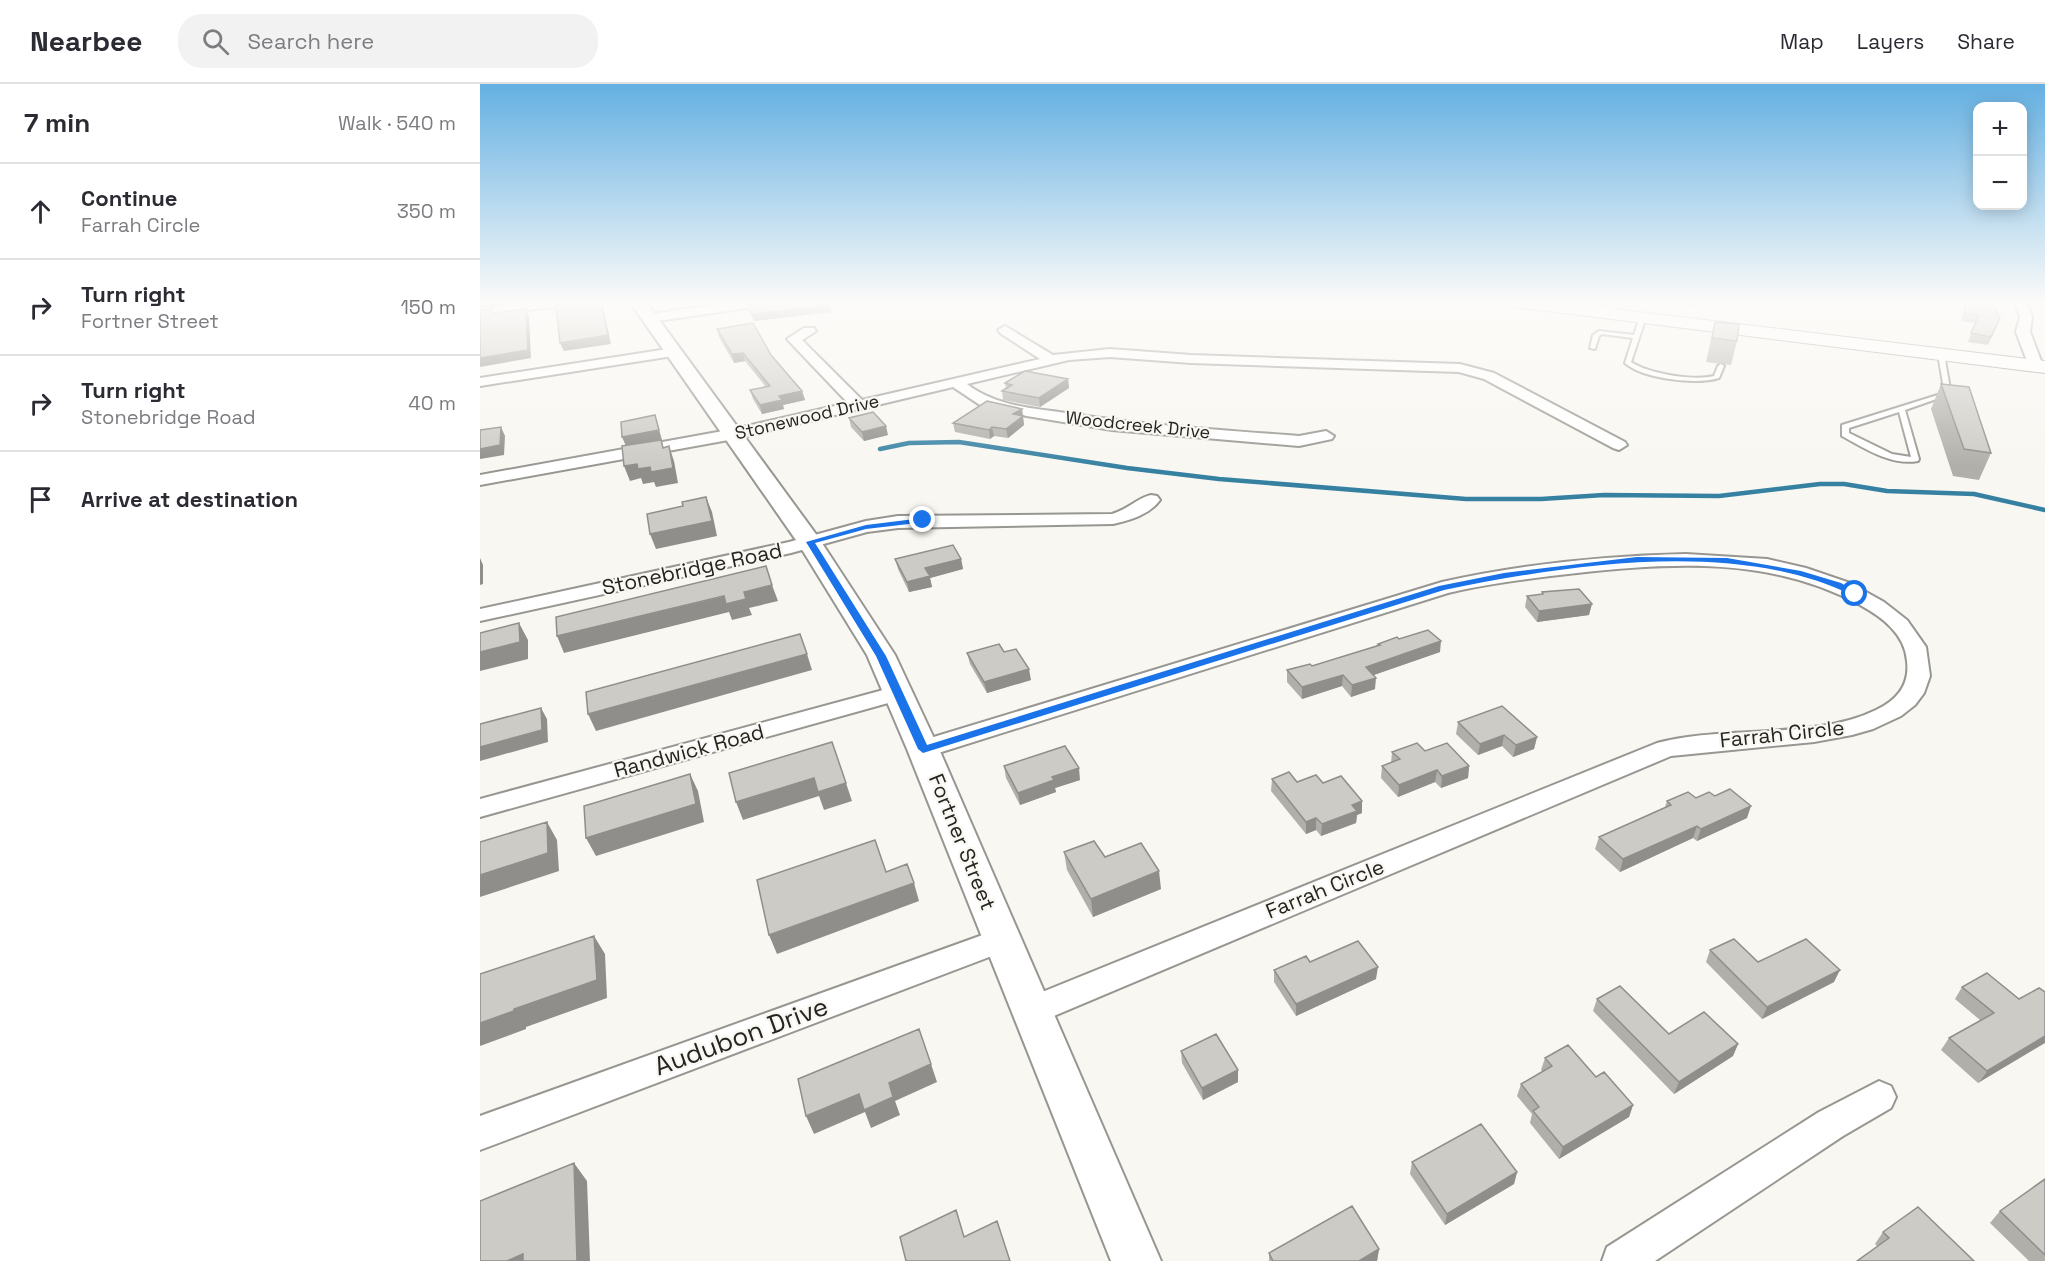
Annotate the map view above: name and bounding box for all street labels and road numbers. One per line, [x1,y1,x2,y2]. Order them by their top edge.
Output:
street label: Stonewood Drive [732,389,881,444]
street label: Woodcreek Drive [1065,405,1212,444]
street label: Stonebridge Road [599,536,784,601]
street label: Farrah Circle [1718,714,1846,753]
street label: Randwick Road [611,717,767,784]
street label: Fortner Street [923,770,1002,914]
street label: Farrah Circle [1262,853,1388,925]
street label: Audubon Drive [649,989,833,1083]

